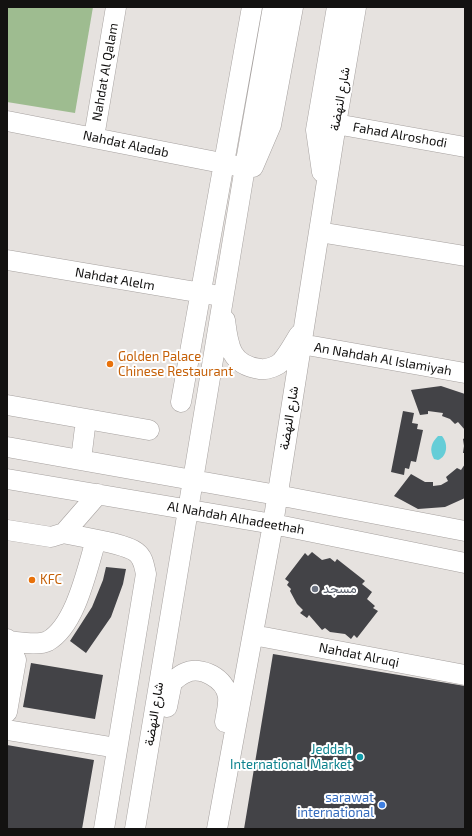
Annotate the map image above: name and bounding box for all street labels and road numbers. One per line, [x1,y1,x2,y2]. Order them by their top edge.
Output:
street label: Nahdat Al Qalam [89,22,121,122]
street label: شارع النهضة [327,66,353,132]
street label: Fahad Alroshodi [352,119,448,151]
street label: Nahdat Aladab [82,127,170,161]
street label: Nahdat Alelm [74,264,156,294]
street label: An Nahdah Al Islamiyah [313,339,453,379]
street label: شارع النهضة [276,385,302,451]
street label: Al Nahdah Alhadeethah [166,498,306,538]
street label: Nahdat Alruqi [318,640,400,670]
street label: شارع النهضة [141,681,167,747]

